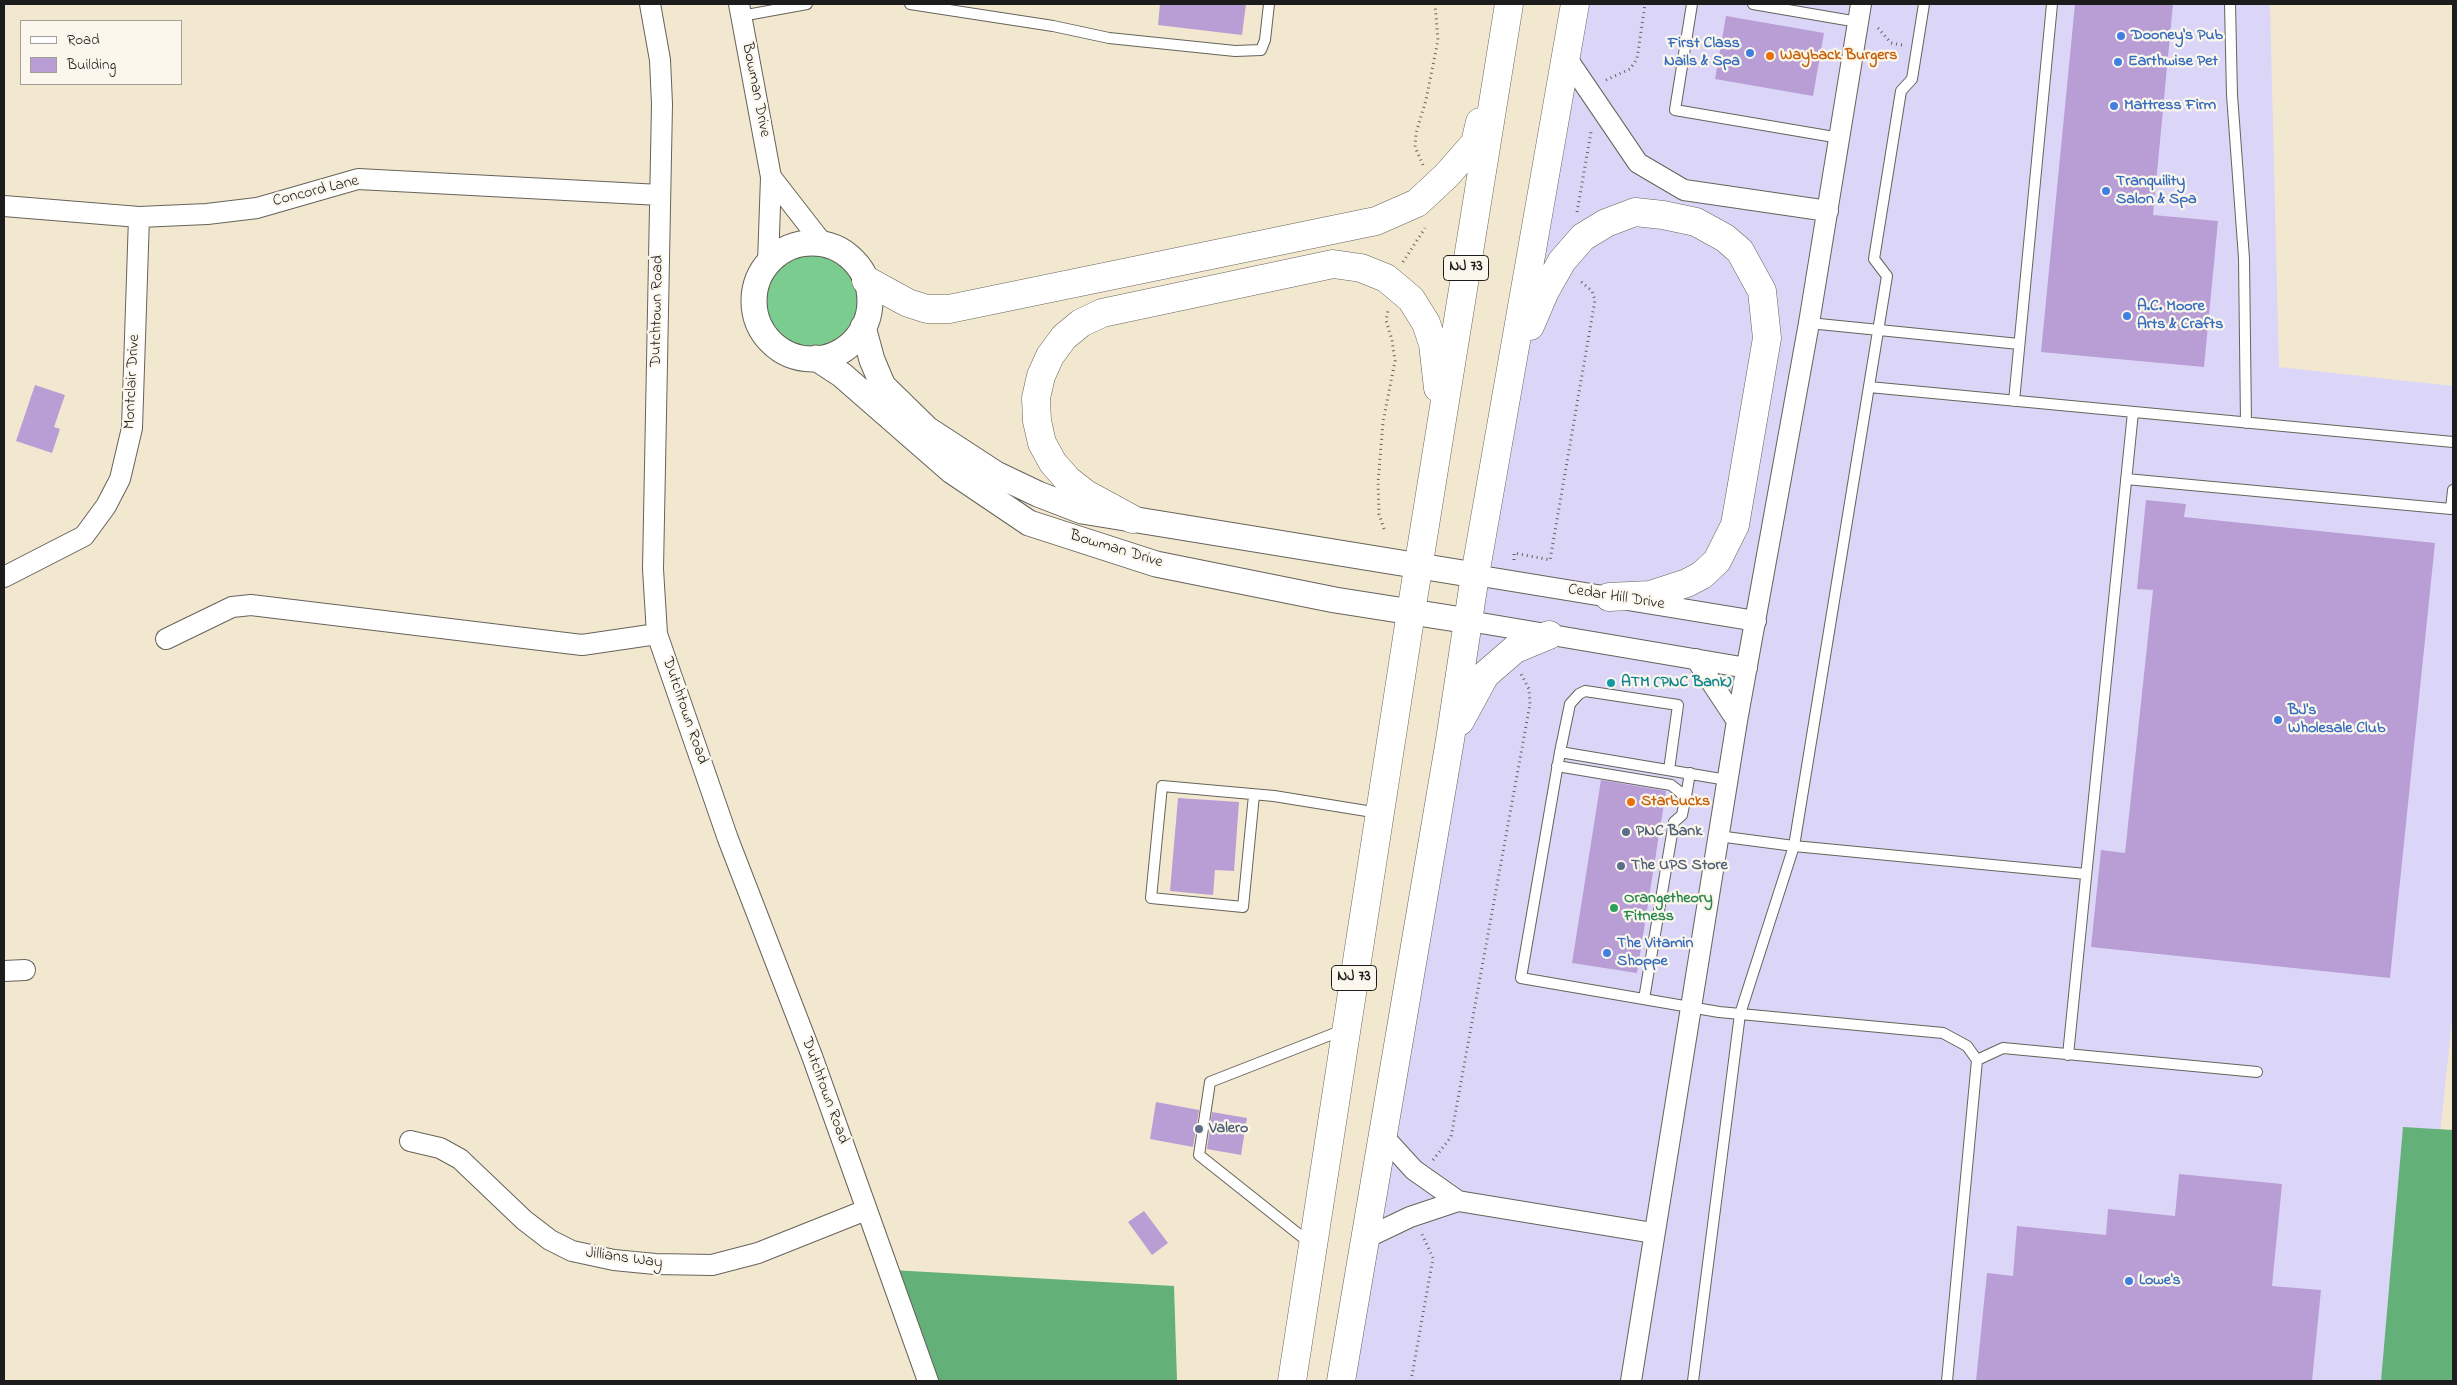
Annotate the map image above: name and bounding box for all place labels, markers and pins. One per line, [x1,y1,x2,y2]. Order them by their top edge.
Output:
place label: Dooney's Pub [2131,26,2223,46]
marker: Dooney's Pub [2115,30,2127,42]
place label: First Class Nails & Spa [1664,34,1740,72]
place label: Wayback Burgers [1780,46,1897,66]
marker: First Class Nails & Spa [1744,47,1756,59]
marker: Wayback Burgers [1764,50,1776,62]
place label: Earthwise Pet [2128,52,2218,72]
marker: Earthwise Pet [2112,56,2124,68]
place label: Mattress Firm [2124,96,2216,116]
marker: Mattress Firm [2108,100,2120,112]
place label: Tranquility Salon & Spa [2116,172,2197,210]
marker: Tranquility Salon & Spa [2100,185,2112,197]
place label: A.C. Moore Arts & Crafts [2137,297,2223,335]
marker: A.C. Moore Arts & Crafts [2121,310,2133,322]
place label: ATM (PNC Bank) [1621,673,1731,693]
marker: ATM (PNC Bank) [1605,677,1617,689]
place label: BJ's Wholesale Club [2288,701,2385,739]
marker: BJ's Wholesale Club [2272,714,2284,726]
place label: Starbucks [1641,792,1710,812]
marker: Starbucks [1625,796,1637,808]
place label: PNC Bank [1636,822,1702,842]
marker: PNC Bank [1620,826,1632,838]
place label: The UPS Store [1631,856,1728,876]
marker: The UPS Store [1615,860,1627,872]
place label: Orangetheory Fitness [1624,889,1713,927]
marker: Orangetheory Fitness [1608,902,1620,914]
place label: The Vitamin Shoppe [1617,934,1693,972]
marker: The Vitamin Shoppe [1601,947,1613,959]
place label: Valero [1209,1119,1248,1139]
marker: Valero [1193,1123,1205,1135]
place label: Lowe's [2139,1271,2181,1291]
marker: Lowe's [2123,1275,2135,1287]

